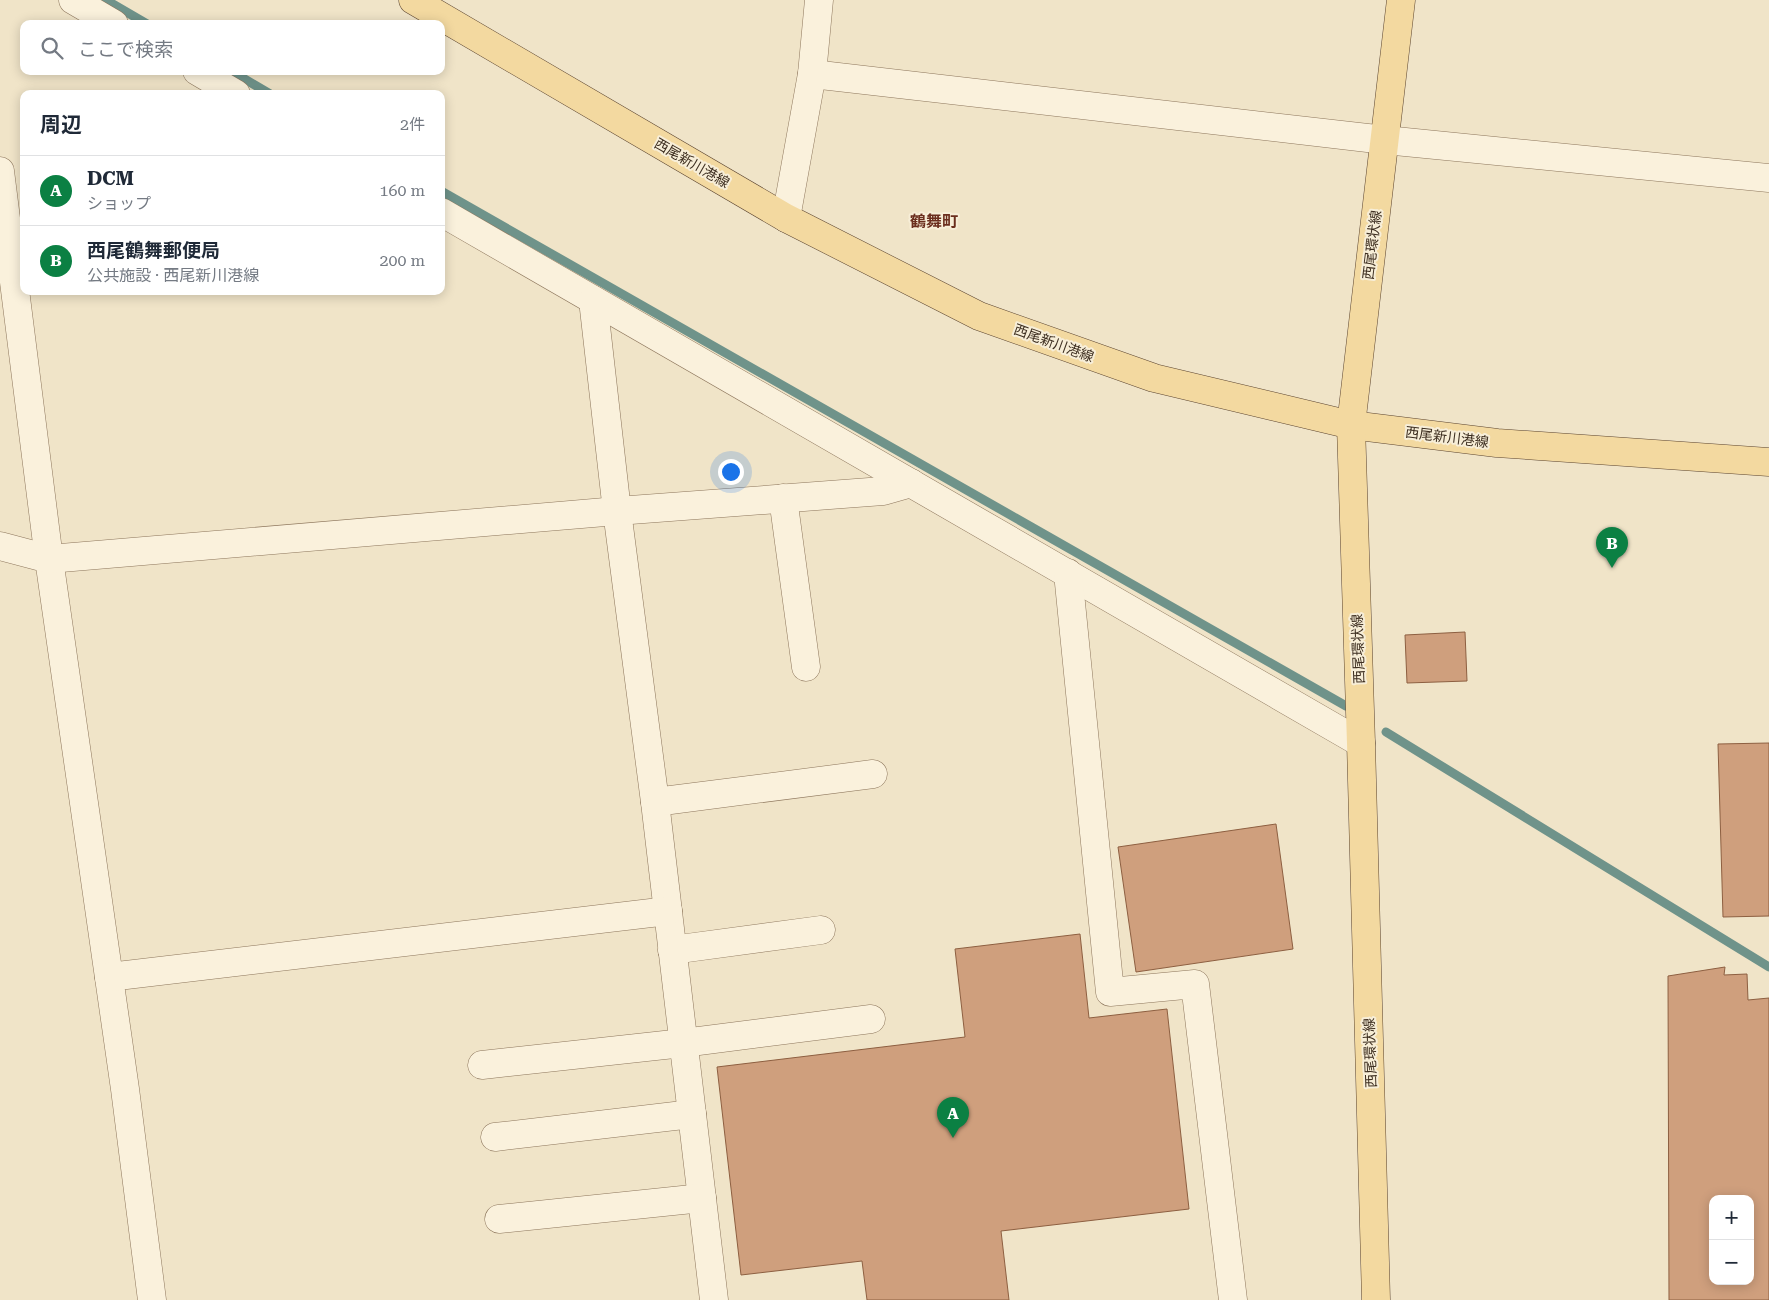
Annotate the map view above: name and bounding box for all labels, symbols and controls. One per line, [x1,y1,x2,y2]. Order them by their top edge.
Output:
search box [20,20,445,75]
icon: search [38,34,66,62]
text: ここで検索 [78,38,173,61]
text: 周辺 [40,113,82,137]
text: 2件 [400,115,425,134]
street label: 西尾新川港線 [652,135,732,191]
text: DCM [87,167,134,190]
text: A [50,181,62,200]
text: 160 m [379,181,425,200]
text: ショップ [87,194,151,213]
street label: 西尾環状線 [1360,209,1384,281]
district label: 鶴舞町 [910,212,958,231]
text: 西尾鶴舞郵便局 [87,239,220,262]
text: B [50,251,62,270]
text: 200 m [379,251,425,270]
text: 公共施設 · 西尾新川港線 [87,266,259,285]
street label: 西尾新川港線 [1012,321,1096,365]
street label: 西尾新川港線 [1404,424,1490,450]
your location [718,459,744,485]
pin: B [1596,527,1628,568]
street label: 西尾環状線 [1349,614,1367,684]
street label: 西尾環状線 [1361,1018,1379,1088]
pin: A [937,1097,969,1138]
map controls [1709,1195,1754,1285]
button: + [1709,1195,1754,1240]
button: − [1709,1240,1754,1285]

